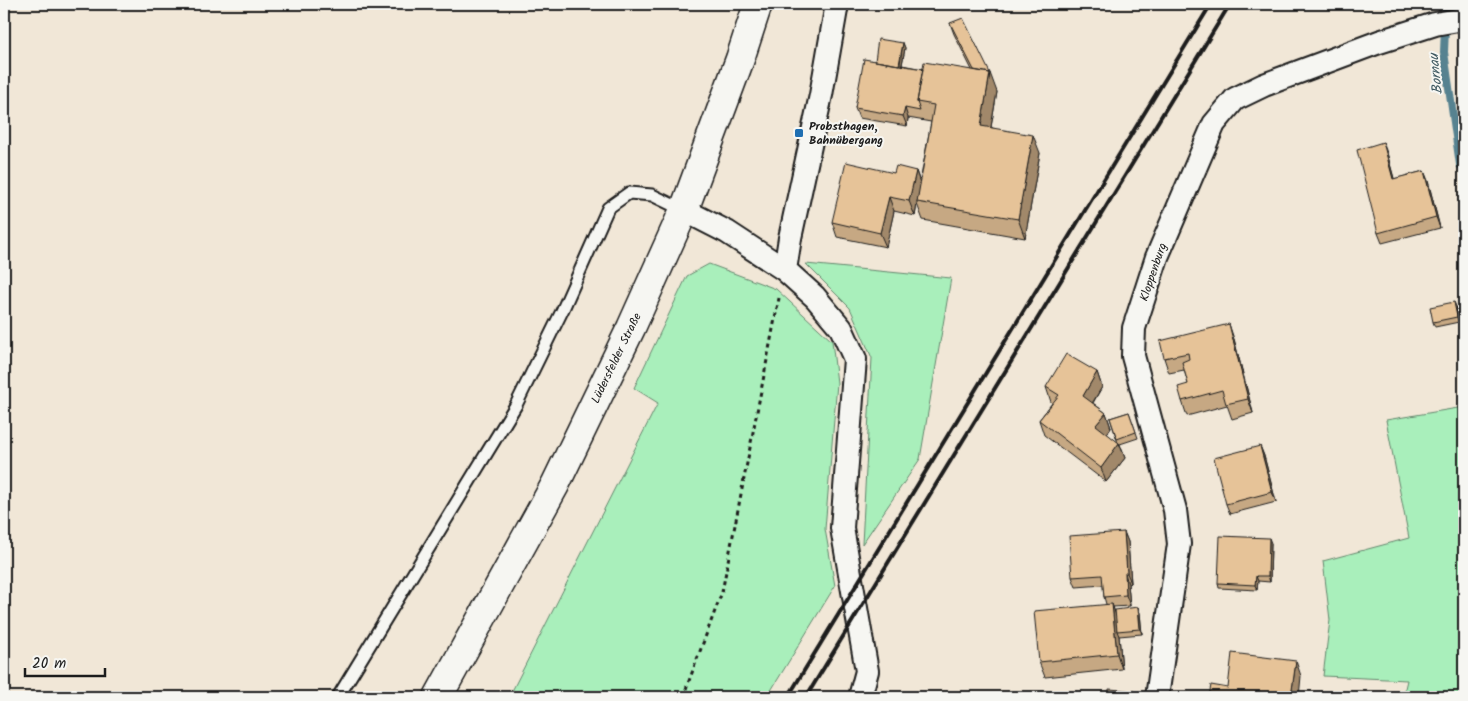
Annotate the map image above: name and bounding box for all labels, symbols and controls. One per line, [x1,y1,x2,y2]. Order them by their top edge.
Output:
water label: Bornau [1423,50,1449,95]
place label: Probsthagen, Bahnübergang [809,117,883,150]
marker: Probsthagen, Bahnübergang [793,127,805,139]
street label: Kloppenburg [1135,240,1172,304]
street label: Lüdersfelder Straße [586,309,647,407]
scale bar [25,646,105,678]
text: 20 m [32,652,66,676]

